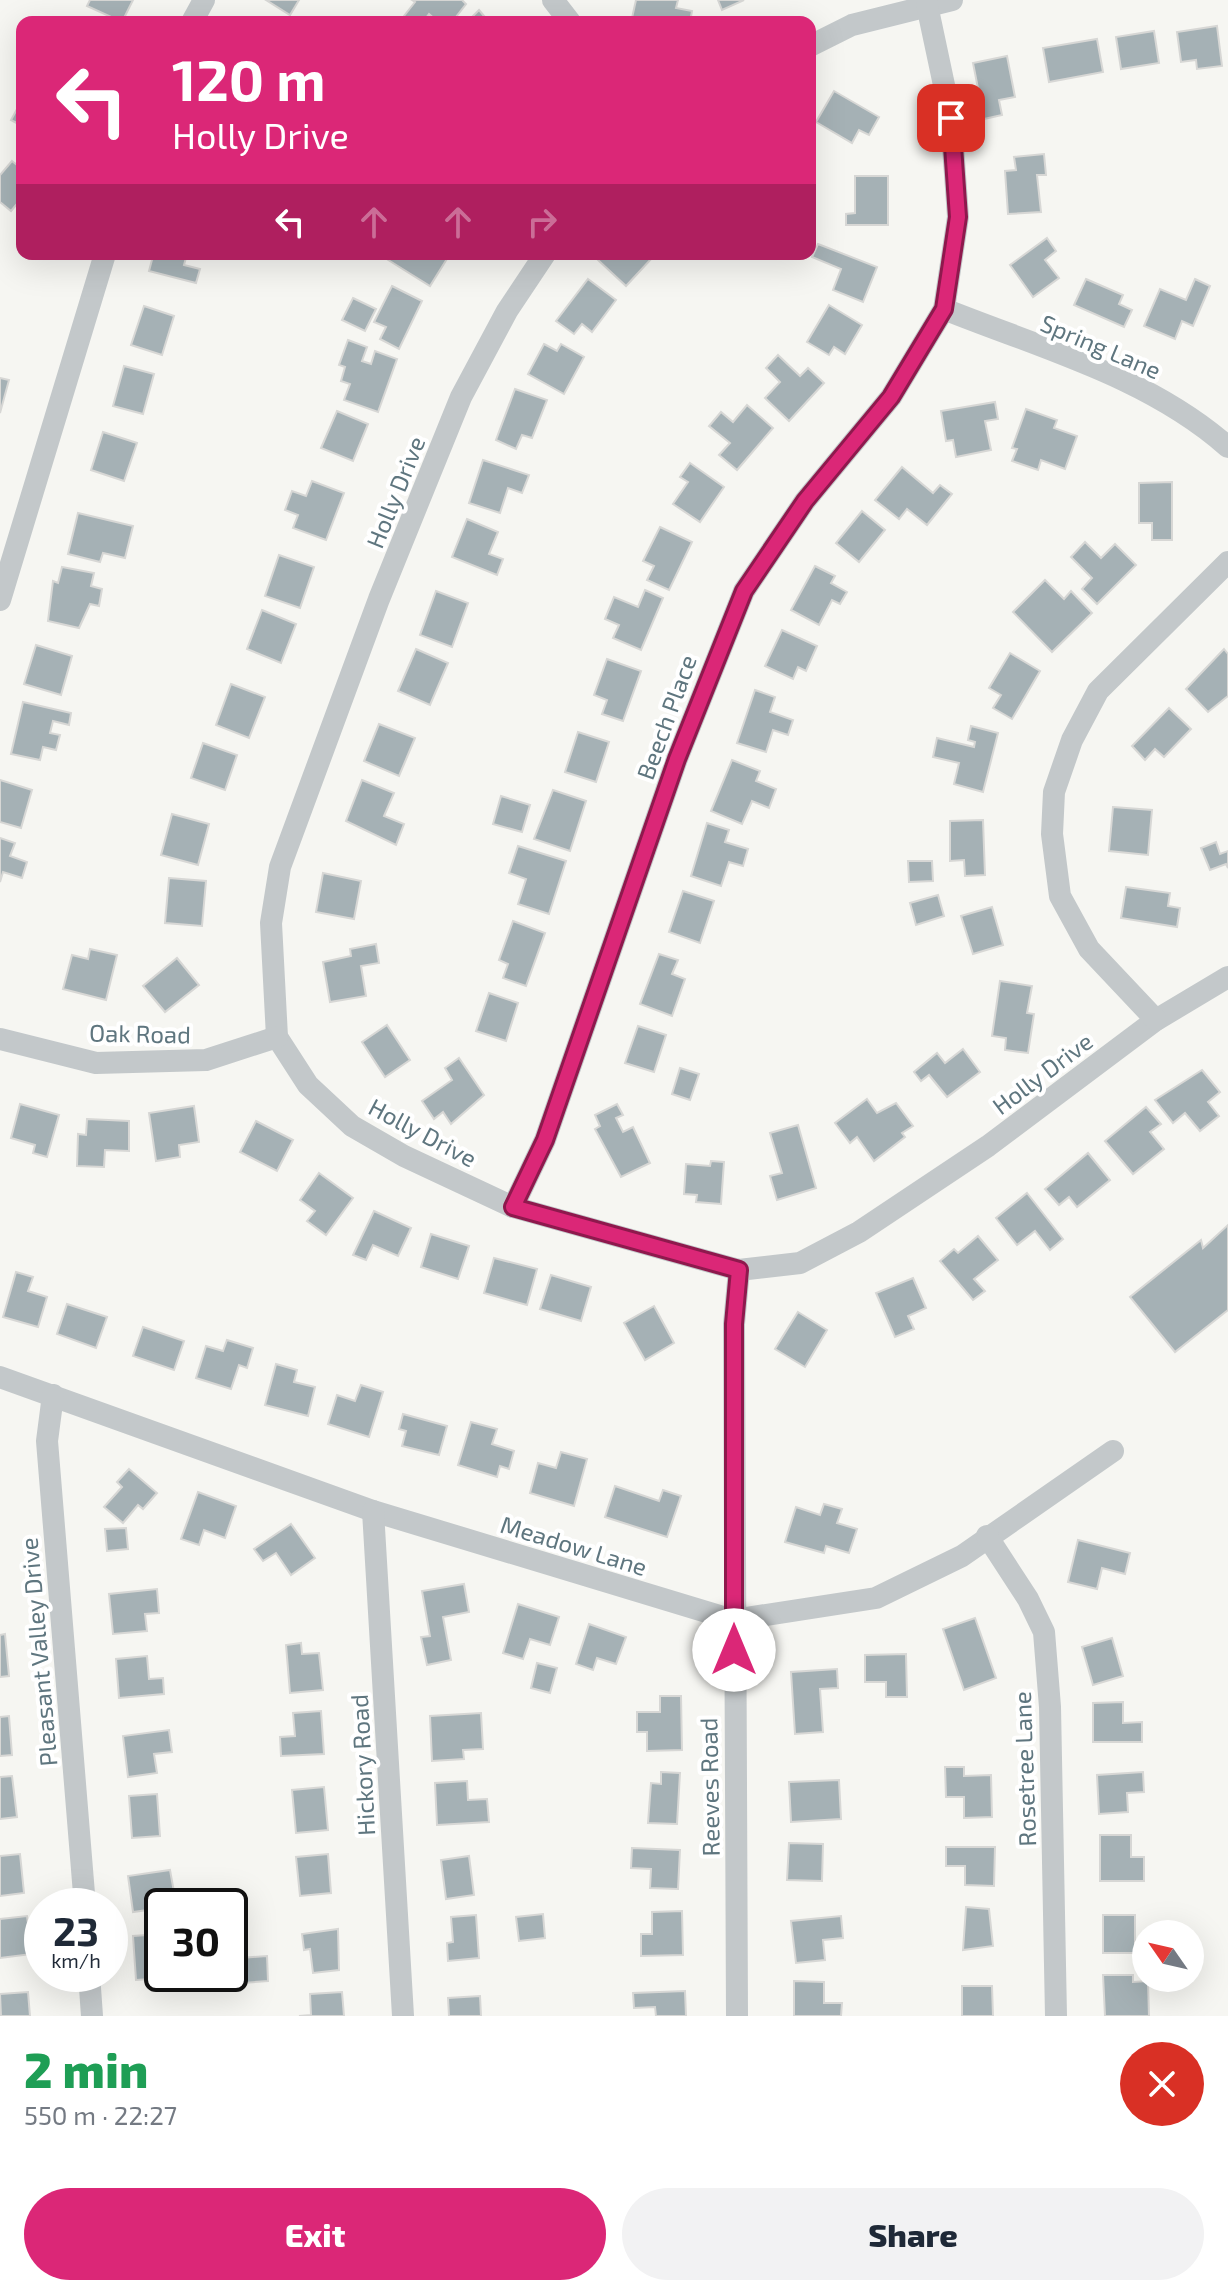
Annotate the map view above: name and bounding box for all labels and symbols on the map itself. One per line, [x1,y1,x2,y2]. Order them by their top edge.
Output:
pin [917,84,985,152]
street label: Spring Lane [1036,308,1166,384]
street label: Holly Drive [359,432,431,552]
street label: Beech Place [630,651,702,783]
street label: Oak Road [89,1018,191,1048]
street label: Holly Drive [986,1026,1098,1120]
street label: Holly Drive [364,1092,482,1172]
street label: Meadow Lane [497,1509,651,1581]
street label: Pleasant Valley Drive [14,1537,62,1767]
position arrow [692,1608,776,1692]
street label: Rosetree Lane [1007,1691,1041,1847]
street label: Hickory Road [344,1694,380,1836]
street label: Reeves Road [693,1717,725,1857]
speed limit sign: 30 [144,1888,248,1992]
north arrow [1132,1920,1204,1992]

